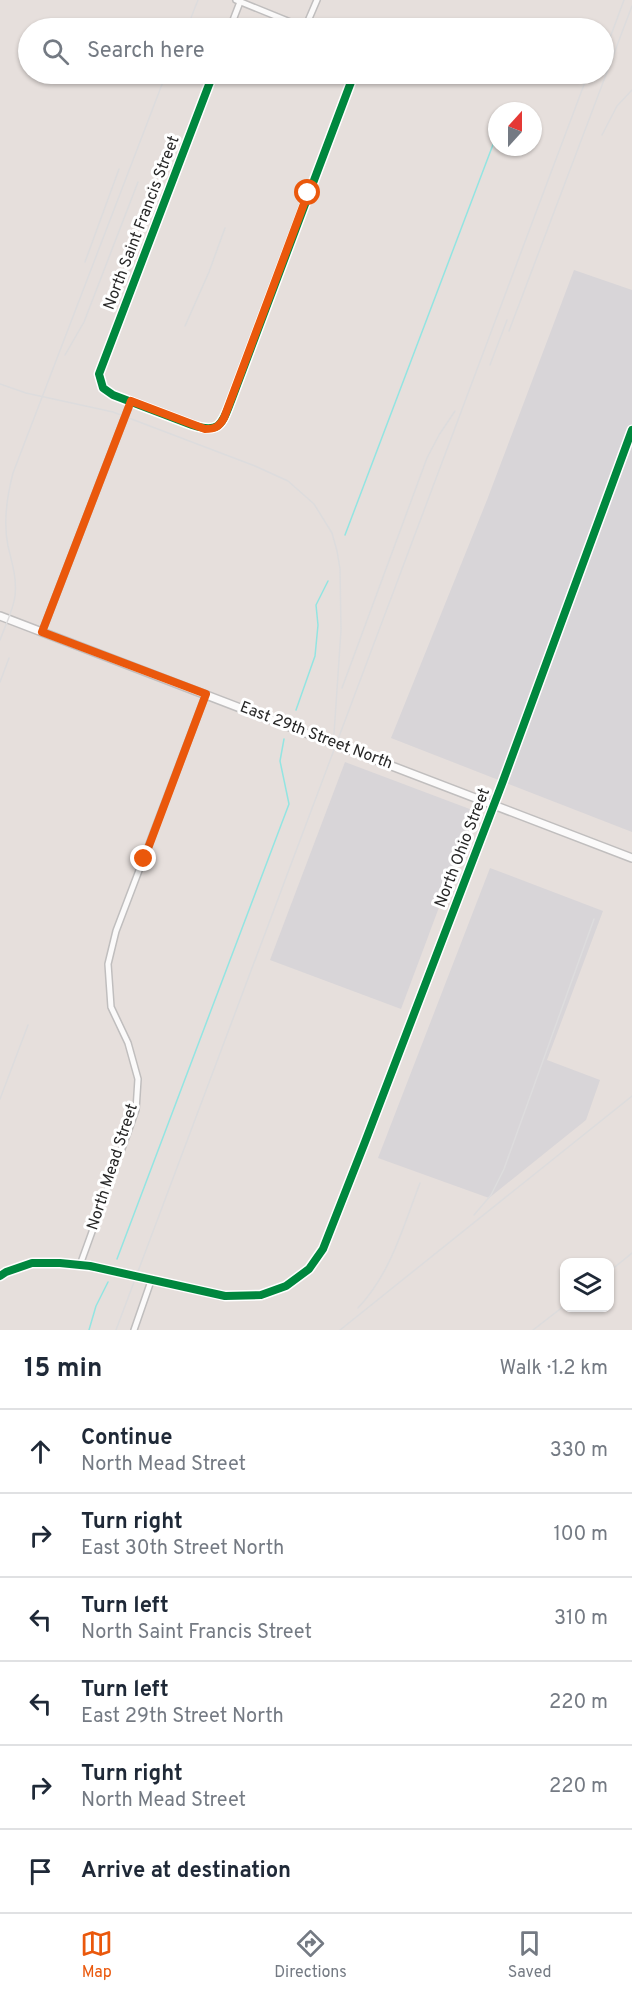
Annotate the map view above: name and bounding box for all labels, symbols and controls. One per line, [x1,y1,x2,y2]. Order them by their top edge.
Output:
search box [18,18,614,84]
icon: search [39,35,72,68]
text: Search here [87,38,205,65]
north arrow [488,102,542,156]
street label: North Saint Francis Street [100,133,184,313]
route start [294,179,320,205]
street label: East 29th Street North [237,698,395,774]
street label: North Ohio Street [431,785,495,911]
route end [130,845,156,871]
street label: North Mead Street [83,1101,143,1233]
map controls [560,1258,614,1312]
button: layers [560,1258,614,1312]
text: 15 min [24,1353,102,1386]
text: Walk · 1.2 km [499,1356,608,1382]
text: Continue [81,1425,172,1452]
icon: ahead [24,1435,57,1468]
text: 330 m [550,1438,608,1464]
text: North Mead Street [81,1452,246,1478]
text: Turn right [81,1509,183,1536]
icon: right [24,1519,57,1552]
text: 100 m [553,1522,608,1548]
text: East 30th Street North [81,1536,284,1562]
text: Turn left [81,1593,169,1620]
icon: left [24,1603,57,1636]
text: 310 m [554,1606,608,1632]
text: North Saint Francis Street [81,1620,312,1646]
text: Turn left [81,1677,169,1704]
icon: left [24,1687,57,1720]
text: 220 m [549,1690,608,1716]
text: East 29th Street North [81,1704,284,1730]
text: Turn right [81,1761,183,1788]
icon: right [24,1771,57,1804]
text: 220 m [549,1774,608,1800]
text: North Mead Street [81,1788,246,1814]
icon: arrive [24,1855,57,1888]
text: Arrive at destination [81,1858,291,1885]
tab: Map [80,1927,113,1983]
tab: Directions [274,1927,347,1983]
tab: Saved [508,1927,552,1983]

